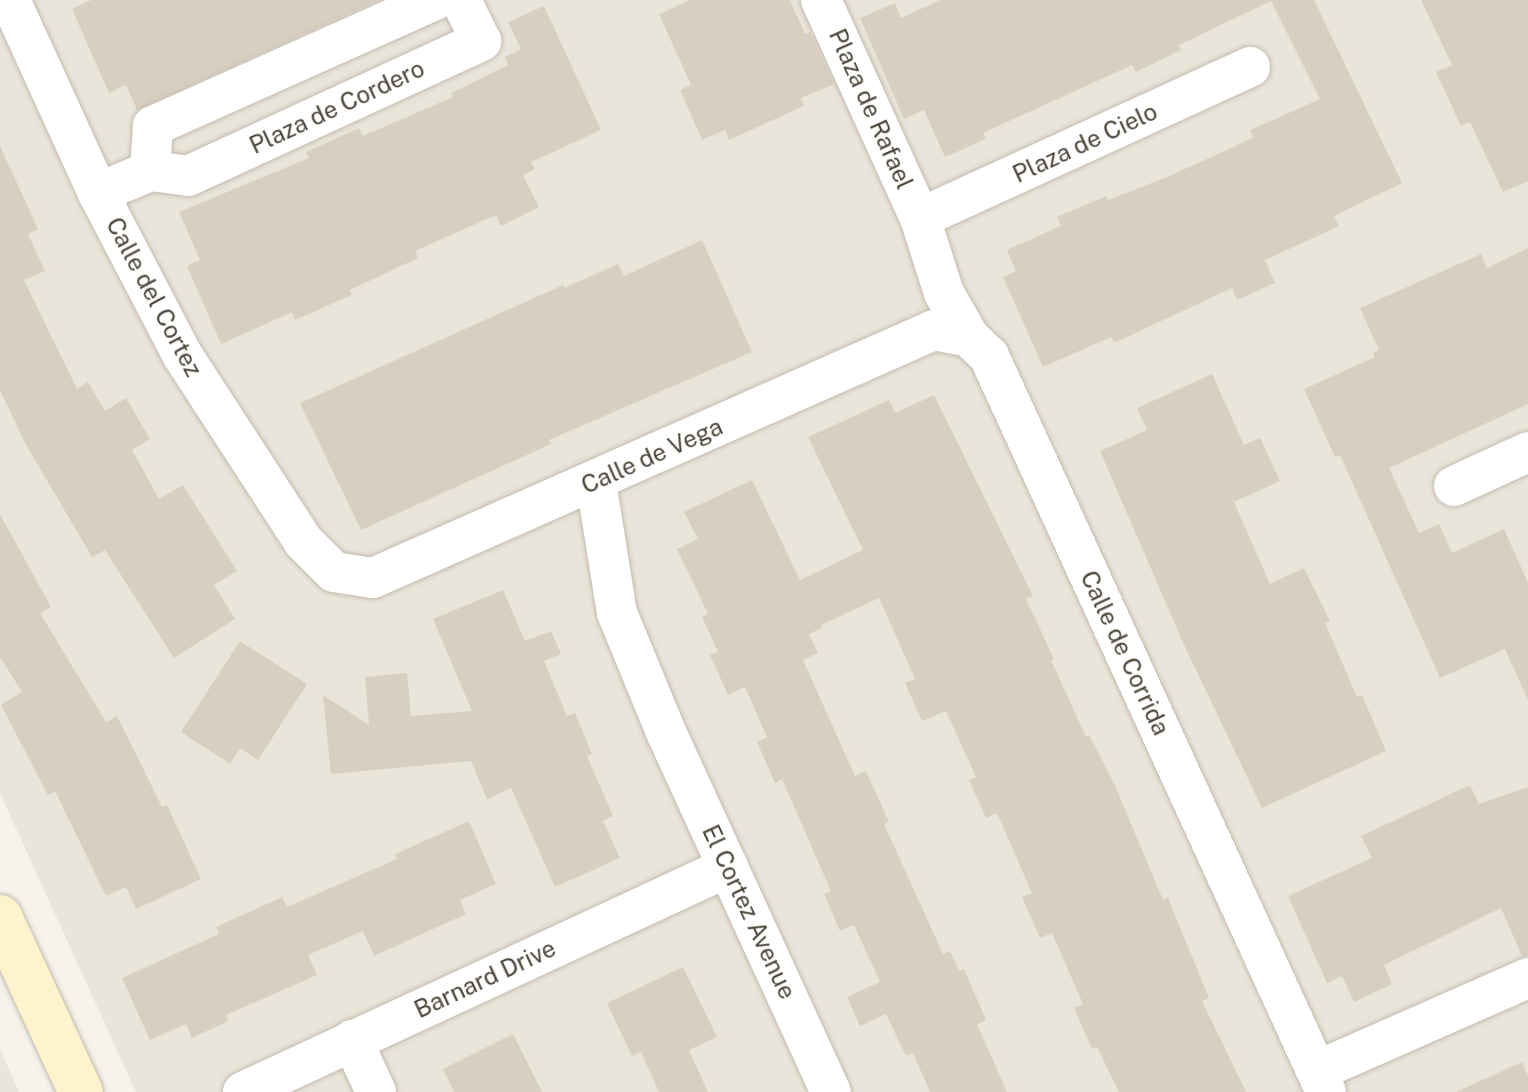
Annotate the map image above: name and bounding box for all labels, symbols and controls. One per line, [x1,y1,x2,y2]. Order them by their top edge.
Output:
street label: Plaza de Rafael [823,24,919,194]
street label: Plaza de Cordero [245,54,429,160]
street label: Plaza de Cielo [1008,97,1162,189]
street label: Calle del Cortez [100,212,208,382]
street label: Calle de Vega [576,412,728,500]
street label: Calle de Corrida [1074,566,1176,740]
street label: El Cortez Avenue [696,820,802,1004]
street label: Barnard Drive [410,934,560,1024]

